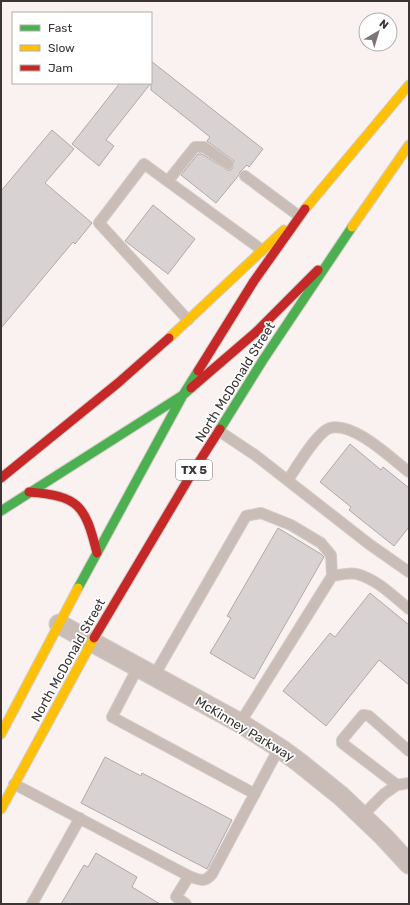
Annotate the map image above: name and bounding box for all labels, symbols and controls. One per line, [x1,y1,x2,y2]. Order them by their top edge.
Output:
legend [12,12,152,84]
north arrow [358,12,398,52]
text: N [377,17,391,32]
text: Fast [48,21,72,35]
text: Slow [48,41,75,55]
text: Jam [48,61,73,75]
street label: North McDonald Street [192,319,278,445]
road number: TX 5 [176,460,212,480]
street label: North McDonald Street [28,596,108,724]
street label: McKinney Parkway [193,694,297,764]

